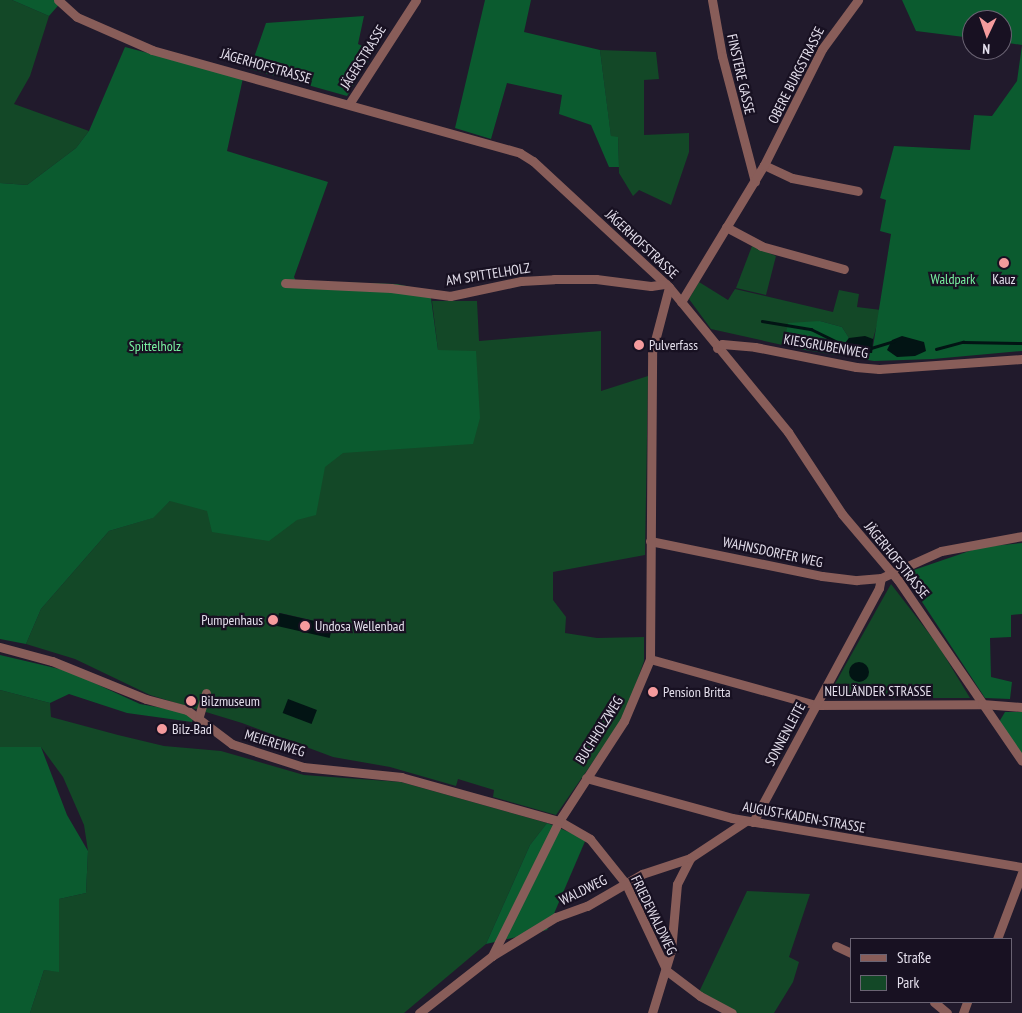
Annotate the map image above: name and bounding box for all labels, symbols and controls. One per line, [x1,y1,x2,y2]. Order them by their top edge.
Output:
north arrow [962,10,1012,60]
street label: JÄGERSTRASSE [337,22,389,92]
street label: OBERE BURGSTRASSE [764,24,828,126]
street label: FINSTERE GASSE [724,32,758,116]
text: N [982,40,991,58]
street label: JÄGERHOFSTRASSE [219,45,313,87]
street label: JÄGERHOFSTRASSE [602,206,682,282]
marker: Kauz [998,257,1010,269]
street label: AM SPITTELHOLZ [445,259,531,289]
park label: Waldpark [931,271,975,287]
place label: Kauz [992,271,1016,287]
street label: KIESGRUBENWEG [782,330,870,362]
place label: Pulverfass [649,337,698,353]
park label: Spittelholz [129,338,181,354]
marker: Pulverfass [633,339,645,351]
street label: JÄGERHOFSTRASSE [861,518,933,602]
street label: WAHNSDORFER WEG [721,533,825,571]
place label: Pumpenhaus [201,612,263,628]
marker: Pumpenhaus [267,614,279,626]
place label: Undosa Wellenbad [315,618,405,634]
marker: Undosa Wellenbad [299,620,311,632]
street label: NEULÄNDER STRASSE [824,683,932,699]
place label: Pension Britta [663,684,731,700]
marker: Pension Britta [647,686,659,698]
place label: Bilzmuseum [201,693,260,709]
street label: BUCHHOLZWEG [572,693,626,767]
marker: Bilzmuseum [185,695,197,707]
street label: SONNENLEITE [761,699,809,769]
place label: Bilz-Bad [172,721,212,737]
marker: Bilz-Bad [156,723,168,735]
street label: MEIEREIWEG [243,726,307,760]
street label: AUGUST-KADEN-STRASSE [741,798,867,836]
street label: WALDWEG [556,871,610,909]
street label: FRIEDEWALDWEG [628,873,680,957]
legend [850,938,1012,1003]
text: Straße [897,948,931,967]
text: Park [897,973,919,992]

